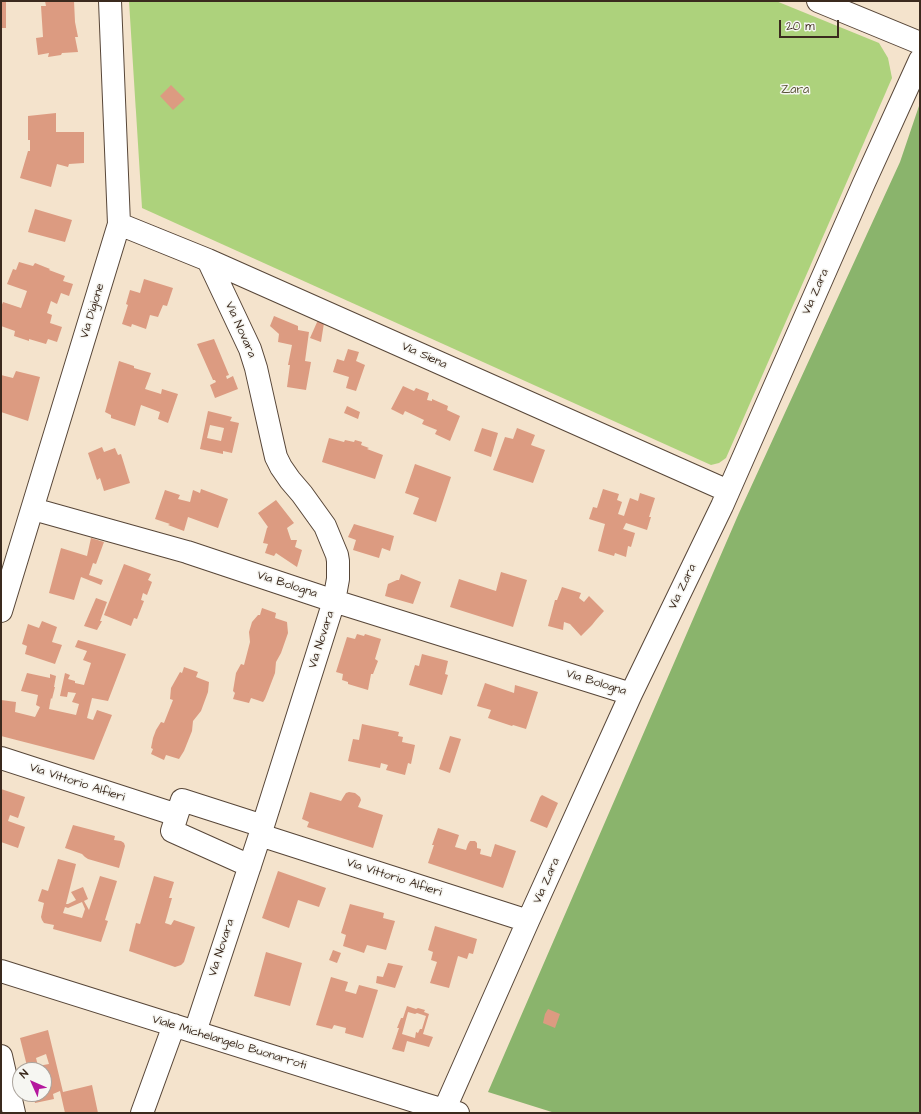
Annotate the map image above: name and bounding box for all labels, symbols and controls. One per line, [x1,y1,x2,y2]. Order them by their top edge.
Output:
scale bar [781,12,841,38]
text: 20 m [786,18,815,35]
park label: Zara [781,83,809,97]
street label: Via Zara [800,267,832,317]
street label: Via Digione [78,282,108,340]
street label: Via Novara [221,300,259,360]
street label: Via Siena [399,340,449,372]
street label: Via Zara [666,562,700,612]
street label: Via Bologna [255,569,319,601]
street label: Via Novara [306,609,338,671]
street label: Via Bologna [564,667,628,699]
street label: Via Vittorio Alfieri [27,761,127,805]
street label: Via Vittorio Alfieri [344,856,444,900]
street label: Via Zara [531,856,563,906]
street label: Via Novara [206,917,238,979]
street label: Viale Michelangelo Buonarroti [150,1013,308,1073]
north arrow [12,1062,52,1102]
text: N [16,1066,32,1082]

